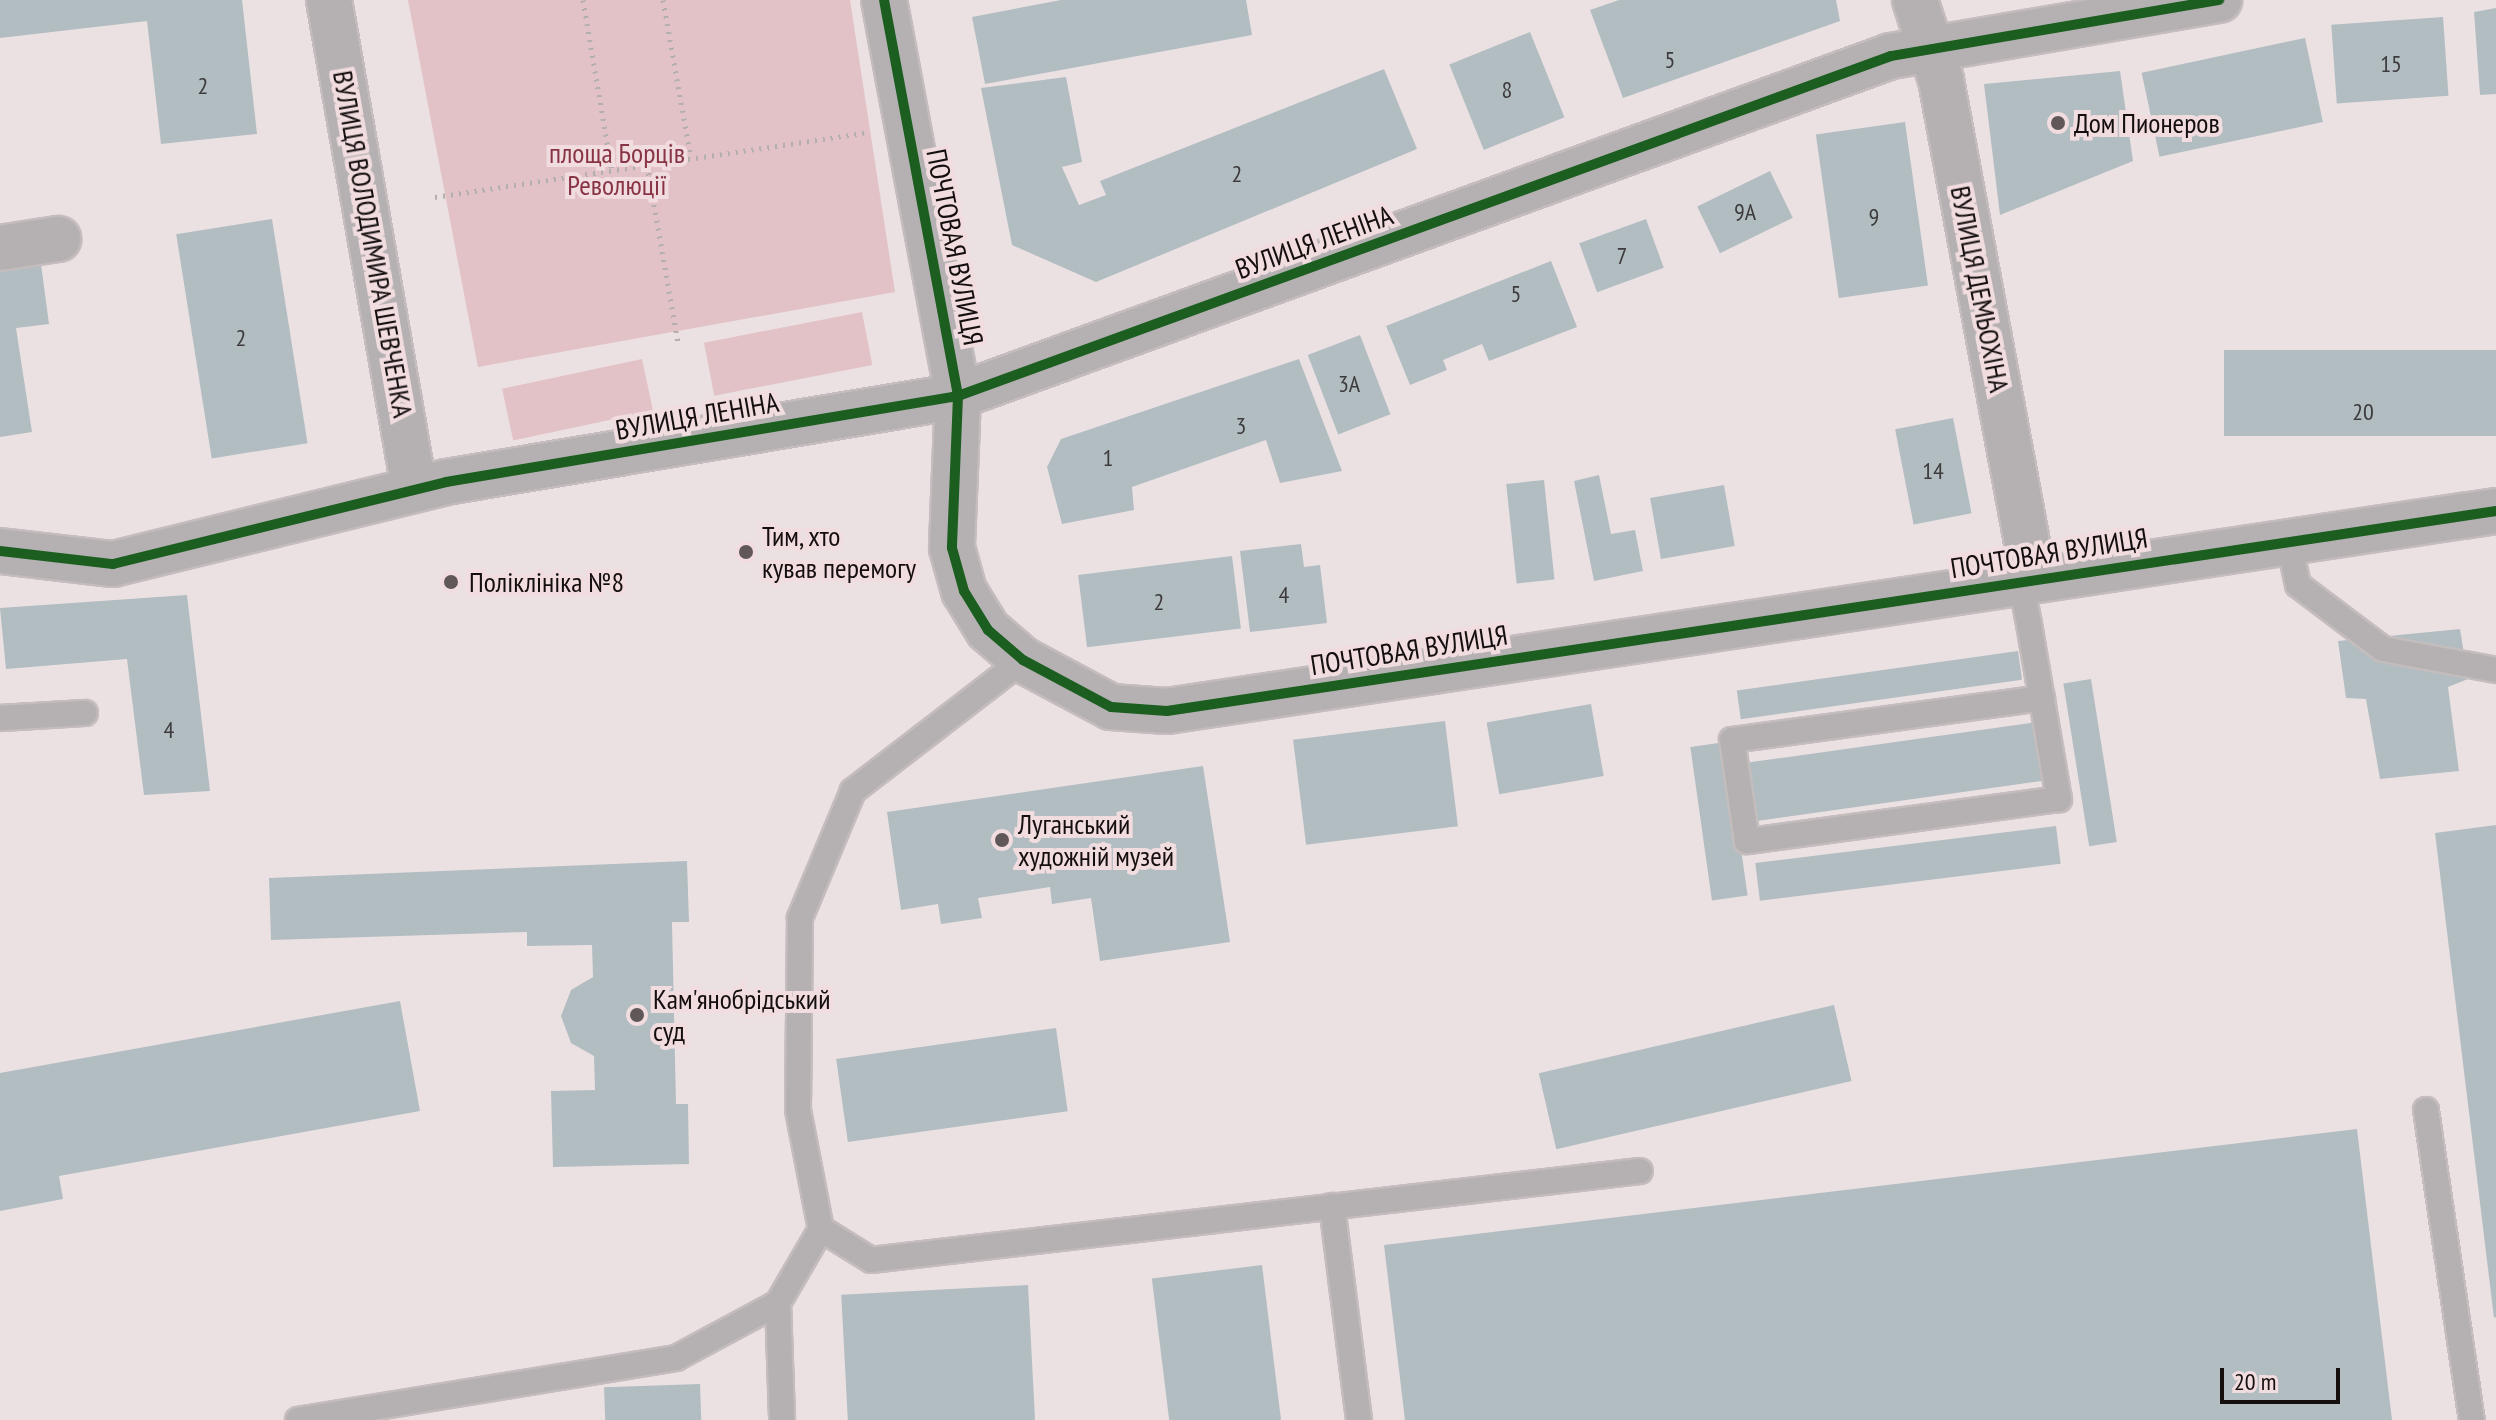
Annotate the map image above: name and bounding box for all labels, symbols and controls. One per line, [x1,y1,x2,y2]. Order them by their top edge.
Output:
house number: 5 [1665,46,1675,74]
house number: 15 [2380,50,2402,78]
street label: ВУЛИЦЯ ВОЛОДИМИРА ШЕВЧЕНКА [326,67,420,421]
house number: 2 [198,72,208,100]
house number: 8 [1502,76,1512,104]
place label: Дом Пионеров [2074,106,2220,140]
marker: Дом Пионеров [2049,114,2067,132]
park label: площа Борців Революції [549,136,685,202]
street label: ПОЧТОВАЯ ВУЛИЦЯ [920,146,990,348]
house number: 2 [1232,160,1242,188]
street label: ВУЛИЦЯ ДЕМЬОХІНА [1943,183,2017,395]
street label: ВУЛИЦЯ ЛЕНІНА [1231,198,1397,286]
house number: 9А [1734,198,1756,226]
house number: 9 [1869,203,1879,231]
house number: 7 [1617,242,1627,270]
house number: 5 [1511,280,1521,308]
house number: 2 [236,324,246,352]
house number: 3А [1338,370,1360,398]
street label: ВУЛИЦЯ ЛЕНІНА [613,385,781,447]
house number: 20 [2352,398,2374,426]
house number: 3 [1236,412,1246,440]
house number: 1 [1103,444,1113,472]
house number: 14 [1922,457,1944,485]
place label: Тим, хто кував перемогу [762,519,916,585]
street label: ПОЧТОВАЯ ВУЛИЦЯ [1948,521,2150,585]
marker: Тим, хто кував перемогу [737,543,755,561]
place label: Поліклініка №8 [469,565,624,599]
marker: Поліклініка №8 [440,571,462,593]
house number: 4 [1279,581,1289,609]
house number: 2 [1154,588,1164,616]
street label: ПОЧТОВАЯ ВУЛИЦЯ [1308,618,1510,682]
house number: 4 [164,716,174,744]
place label: Луганський художній музей [1018,807,1174,873]
marker: Луганський художній музей [993,831,1011,849]
place label: Кам'янобрідський суд [653,982,830,1048]
marker: Кам'янобрідський суд [628,1006,646,1024]
scale bar [2224,1352,2344,1402]
text: 20 m [2234,1366,2276,1397]

